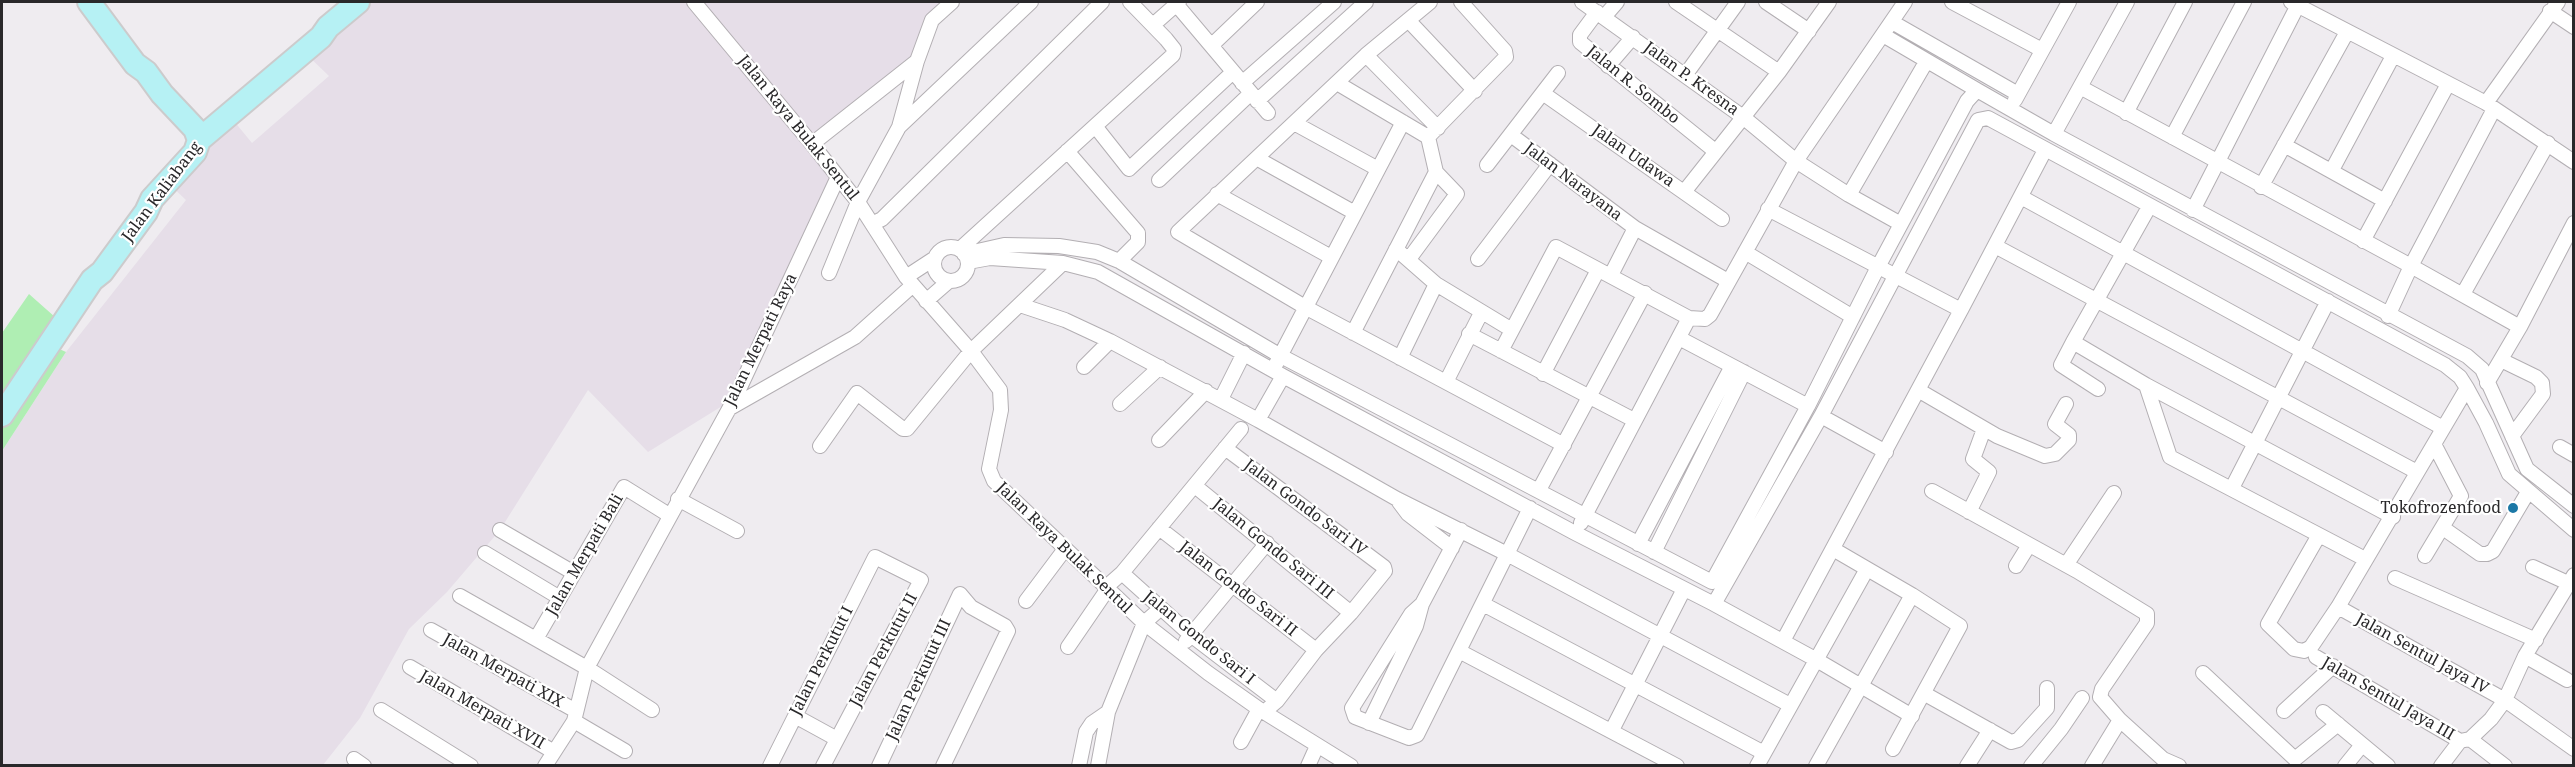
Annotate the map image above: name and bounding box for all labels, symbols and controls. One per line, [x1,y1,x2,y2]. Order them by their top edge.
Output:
street label: Jalan P. Kresna [1640,38,1742,120]
street label: Jalan R. Sombo [1583,42,1683,128]
street label: Jalan Raya Bulak Sentul [734,52,862,204]
street label: Jalan Udawa [1588,121,1678,191]
street label: Jalan Kaliabang [118,138,206,246]
street label: Jalan Narayana [1520,139,1626,225]
street label: Jalan Merpati Raya [721,271,801,409]
street label: Jalan Gondo Sari IV [1240,456,1370,560]
street label: Jalan Raya Bulak Sentul [992,478,1136,618]
street label: Jalan Merpati Bali [542,491,628,619]
street label: Jalan Gondo Sari III [1209,494,1337,604]
place label: Tokofrozenfood [2381,498,2501,518]
marker: Tokofrozenfood [2506,501,2520,515]
street label: Jalan Gondo Sari II [1175,537,1301,641]
street label: Jalan Gondo Sari I [1139,587,1259,689]
street label: Jalan Perkutut II [846,590,922,710]
street label: Jalan Perkutut I [786,603,858,719]
street label: Jalan Sentul Jaya IV [2352,609,2492,699]
street label: Jalan Perkutut III [882,616,956,744]
street label: Jalan Merpati XIX [439,630,567,712]
street label: Jalan Sentul Jaya III [2318,653,2458,745]
street label: Jalan Merpati XVII [416,666,548,754]

